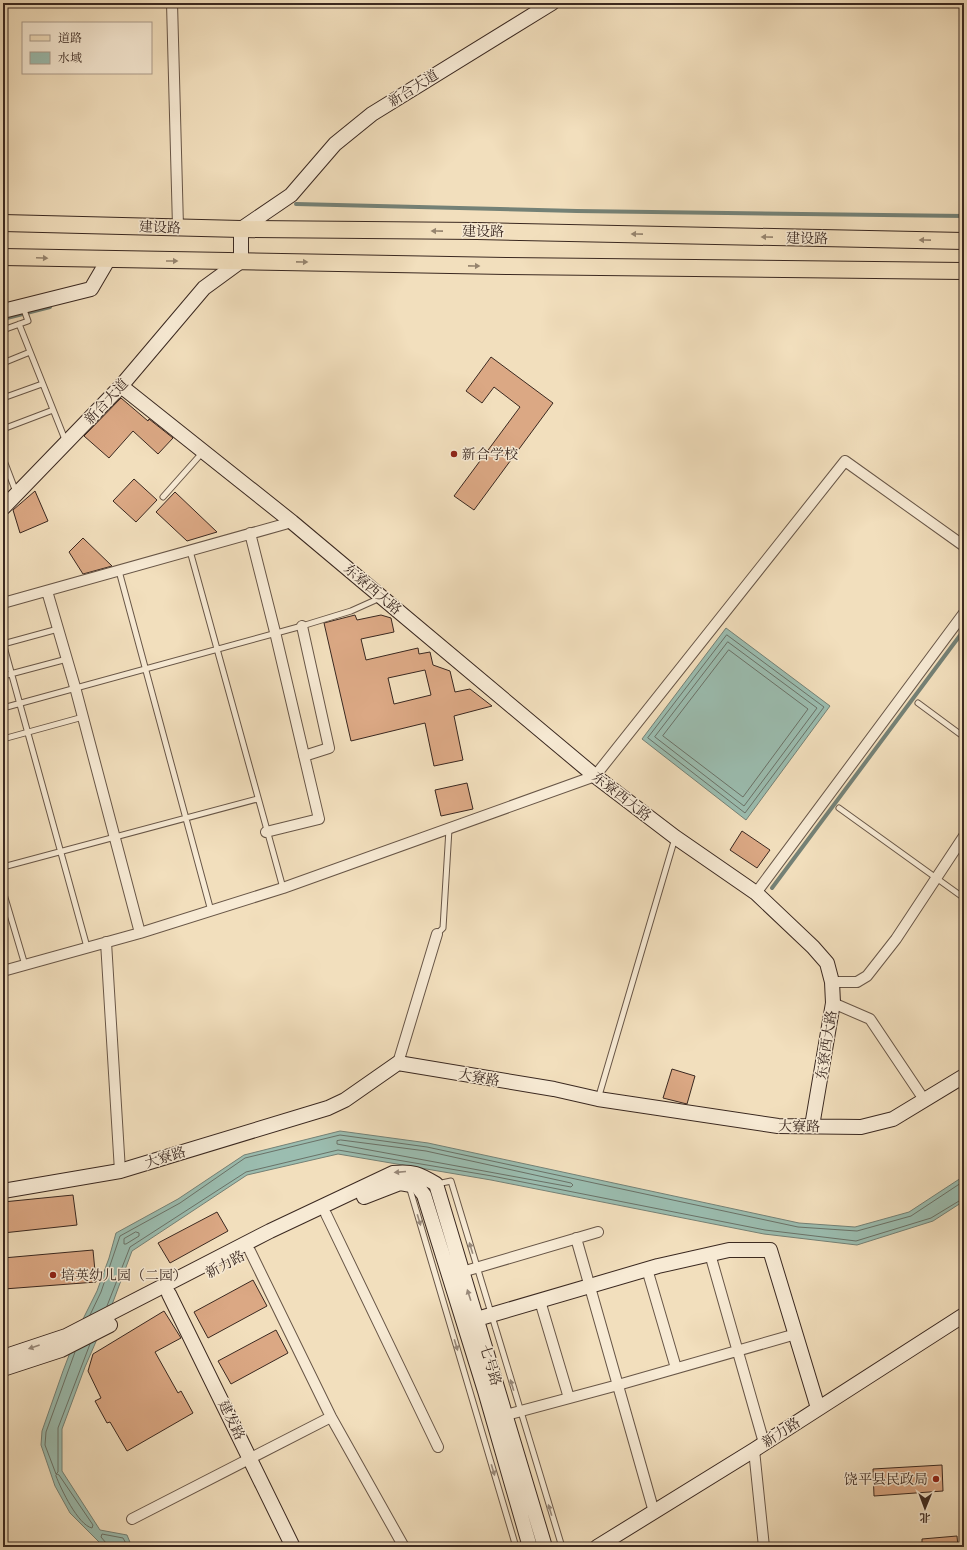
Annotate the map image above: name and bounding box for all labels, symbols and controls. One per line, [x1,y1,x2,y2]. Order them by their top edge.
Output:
legend [22,22,152,74]
text: 道路 [58,30,82,46]
text: 水域 [58,50,82,66]
street label: 新合大道 [384,66,442,110]
street label: 建设路 [139,217,181,237]
street label: 建设路 [462,222,504,240]
one-way arrow [431,227,443,234]
street label: 建设路 [786,229,828,247]
one-way arrow [630,231,643,237]
one-way arrow [760,234,773,240]
one-way arrow [918,237,931,243]
one-way arrow [36,255,48,262]
one-way arrow [166,258,179,264]
one-way arrow [296,259,308,266]
one-way arrow [468,263,481,269]
street label: 新合大道 [80,374,132,428]
place label: 新合学校 [462,445,518,463]
marker: 新合学校 [449,449,459,459]
street label: 东寮西大路 [340,560,406,618]
street label: 东寮西大路 [589,767,655,825]
street label: 东寮西大路 [812,1009,840,1081]
street label: 大寮路 [457,1064,501,1090]
street label: 大寮路 [778,1117,820,1135]
street label: 大寮路 [142,1142,188,1172]
one-way arrow [394,1169,406,1175]
one-way arrow [416,1215,422,1227]
one-way arrow [468,1241,474,1253]
street label: 新力路 [202,1246,248,1282]
place label: 培英幼儿园（二园） [61,1266,187,1284]
marker: 培英幼儿园（二园） [48,1270,58,1280]
one-way arrow [466,1289,472,1301]
one-way arrow [453,1339,459,1351]
street label: 七号路 [476,1342,506,1388]
one-way arrow [28,1344,40,1350]
one-way arrow [509,1379,515,1391]
street label: 建发路 [215,1397,249,1443]
street label: 新力路 [758,1413,804,1451]
one-way arrow [490,1464,496,1476]
place label: 饶平县民政局 [844,1470,928,1488]
marker: 饶平县民政局 [931,1474,941,1484]
north arrow [905,1488,945,1528]
one-way arrow [547,1503,553,1515]
text: 北 [919,1511,930,1525]

